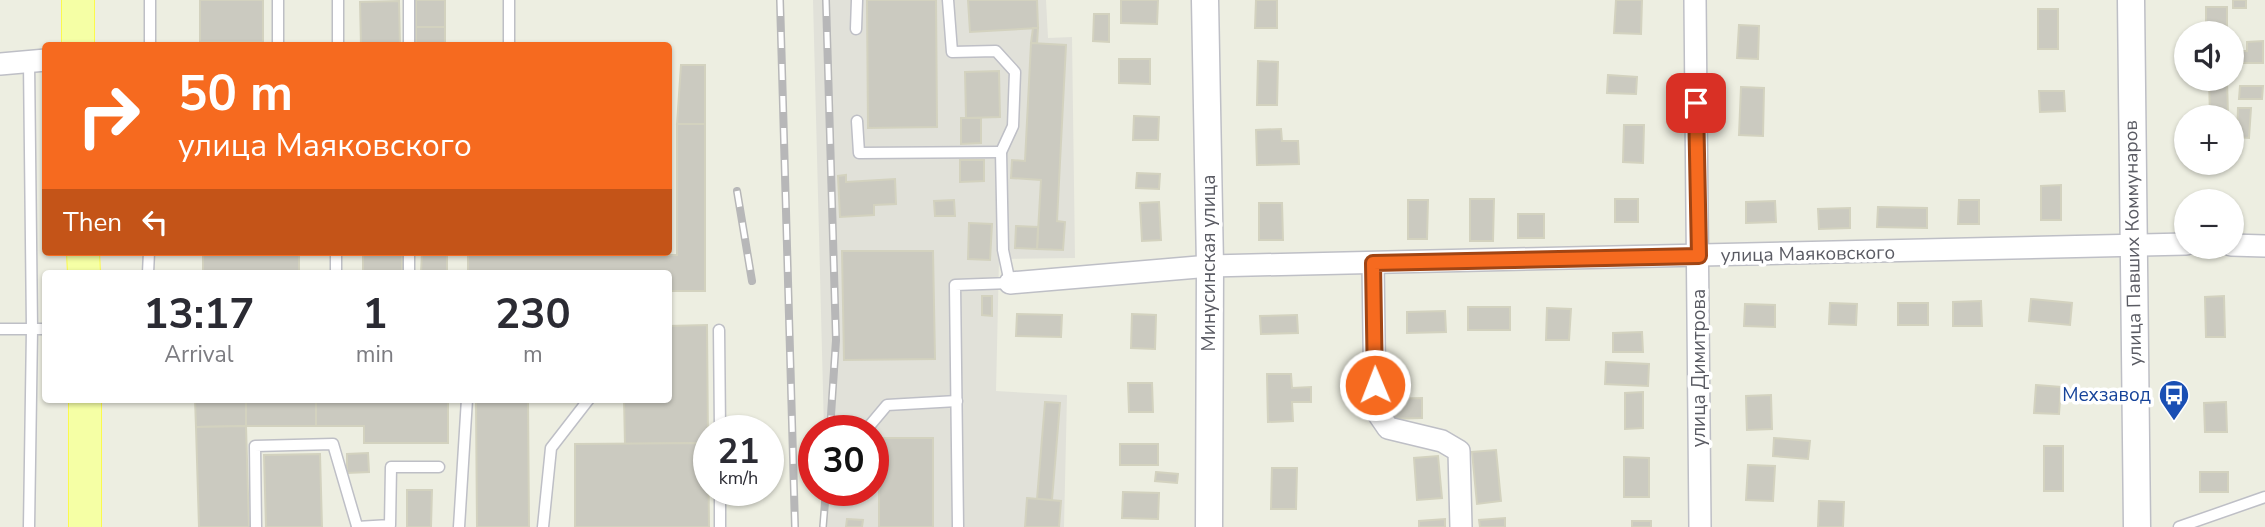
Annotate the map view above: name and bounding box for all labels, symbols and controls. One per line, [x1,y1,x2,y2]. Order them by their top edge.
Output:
map controls [2174,21,2244,259]
button: sound [2174,21,2244,91]
text: 50 m [178,60,293,127]
icon: right [63,70,154,161]
pin [1666,73,1726,133]
icon: arrive [1677,84,1715,122]
button: + [2174,105,2244,175]
street label: улица Павших Коммунаров [2118,120,2148,366]
text: улица Маяковского [178,124,472,167]
street label: Минусинская улица [1196,175,1222,351]
button: − [2174,189,2244,259]
icon: left [136,203,174,241]
text: Then [63,205,122,240]
street label: улица Маяковского [1721,239,1895,269]
text: 13:17 [143,286,254,343]
text: 1 [362,286,387,343]
text: 230 [495,286,571,343]
street label: улица Димитрова [1686,289,1712,447]
text: Arrival [164,339,233,370]
text: min [356,339,394,370]
text: m [523,339,543,370]
position arrow [1338,348,1412,422]
bus stop icon: Мехзавод [2157,378,2191,422]
place label: Мехзавод [2062,382,2151,408]
speed limit sign: 30 [798,415,889,506]
text: 21 [717,428,760,475]
text: km/h [719,466,758,490]

